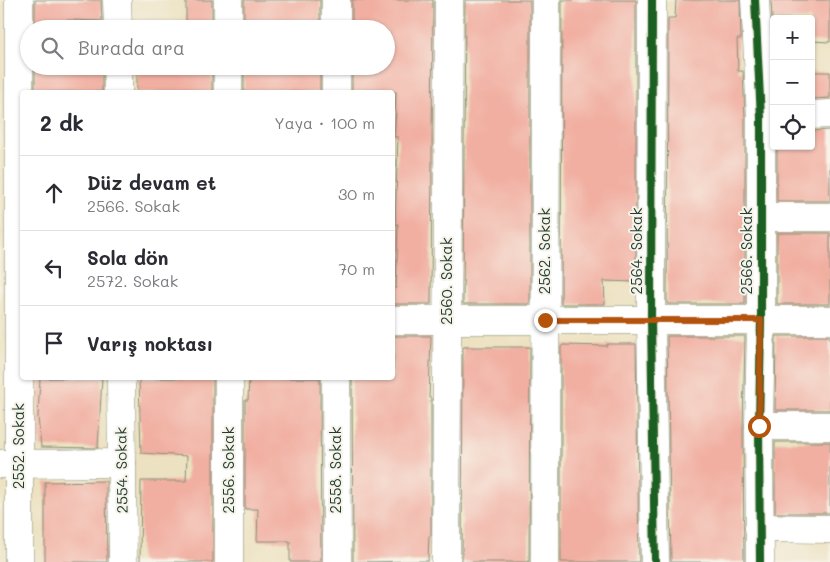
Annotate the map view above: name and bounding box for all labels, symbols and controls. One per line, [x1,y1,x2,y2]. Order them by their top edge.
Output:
map controls [770,15,815,150]
button: + [770,15,815,60]
search box [20,20,395,75]
icon: search [38,34,66,62]
text: Burada ara [78,35,185,60]
button: − [770,60,815,105]
button: locate [770,105,815,150]
text: 2 dk [40,109,84,136]
text: Yaya · 100 m [274,112,375,133]
text: Düz devam et [87,170,216,195]
icon: ahead [40,179,68,207]
text: 30 m [338,183,375,204]
text: 2566. Sokak [87,195,180,216]
street label: 2566. Sokak [736,207,756,295]
street label: 2562. Sokak [534,208,554,294]
street label: 2564. Sokak [626,208,646,294]
street label: 2560. Sokak [436,237,456,325]
text: Sola dön [87,245,169,270]
icon: left [40,254,68,282]
text: 70 m [338,258,375,279]
text: 2572. Sokak [87,270,178,291]
route end [534,309,557,332]
icon: arrive [40,329,68,357]
text: Varış noktası [87,331,213,356]
street label: 2552. Sokak [8,403,28,489]
route start [748,415,771,438]
street label: 2554. Sokak [110,427,132,513]
street label: 2556. Sokak [218,427,238,513]
street label: 2558. Sokak [325,427,345,513]

